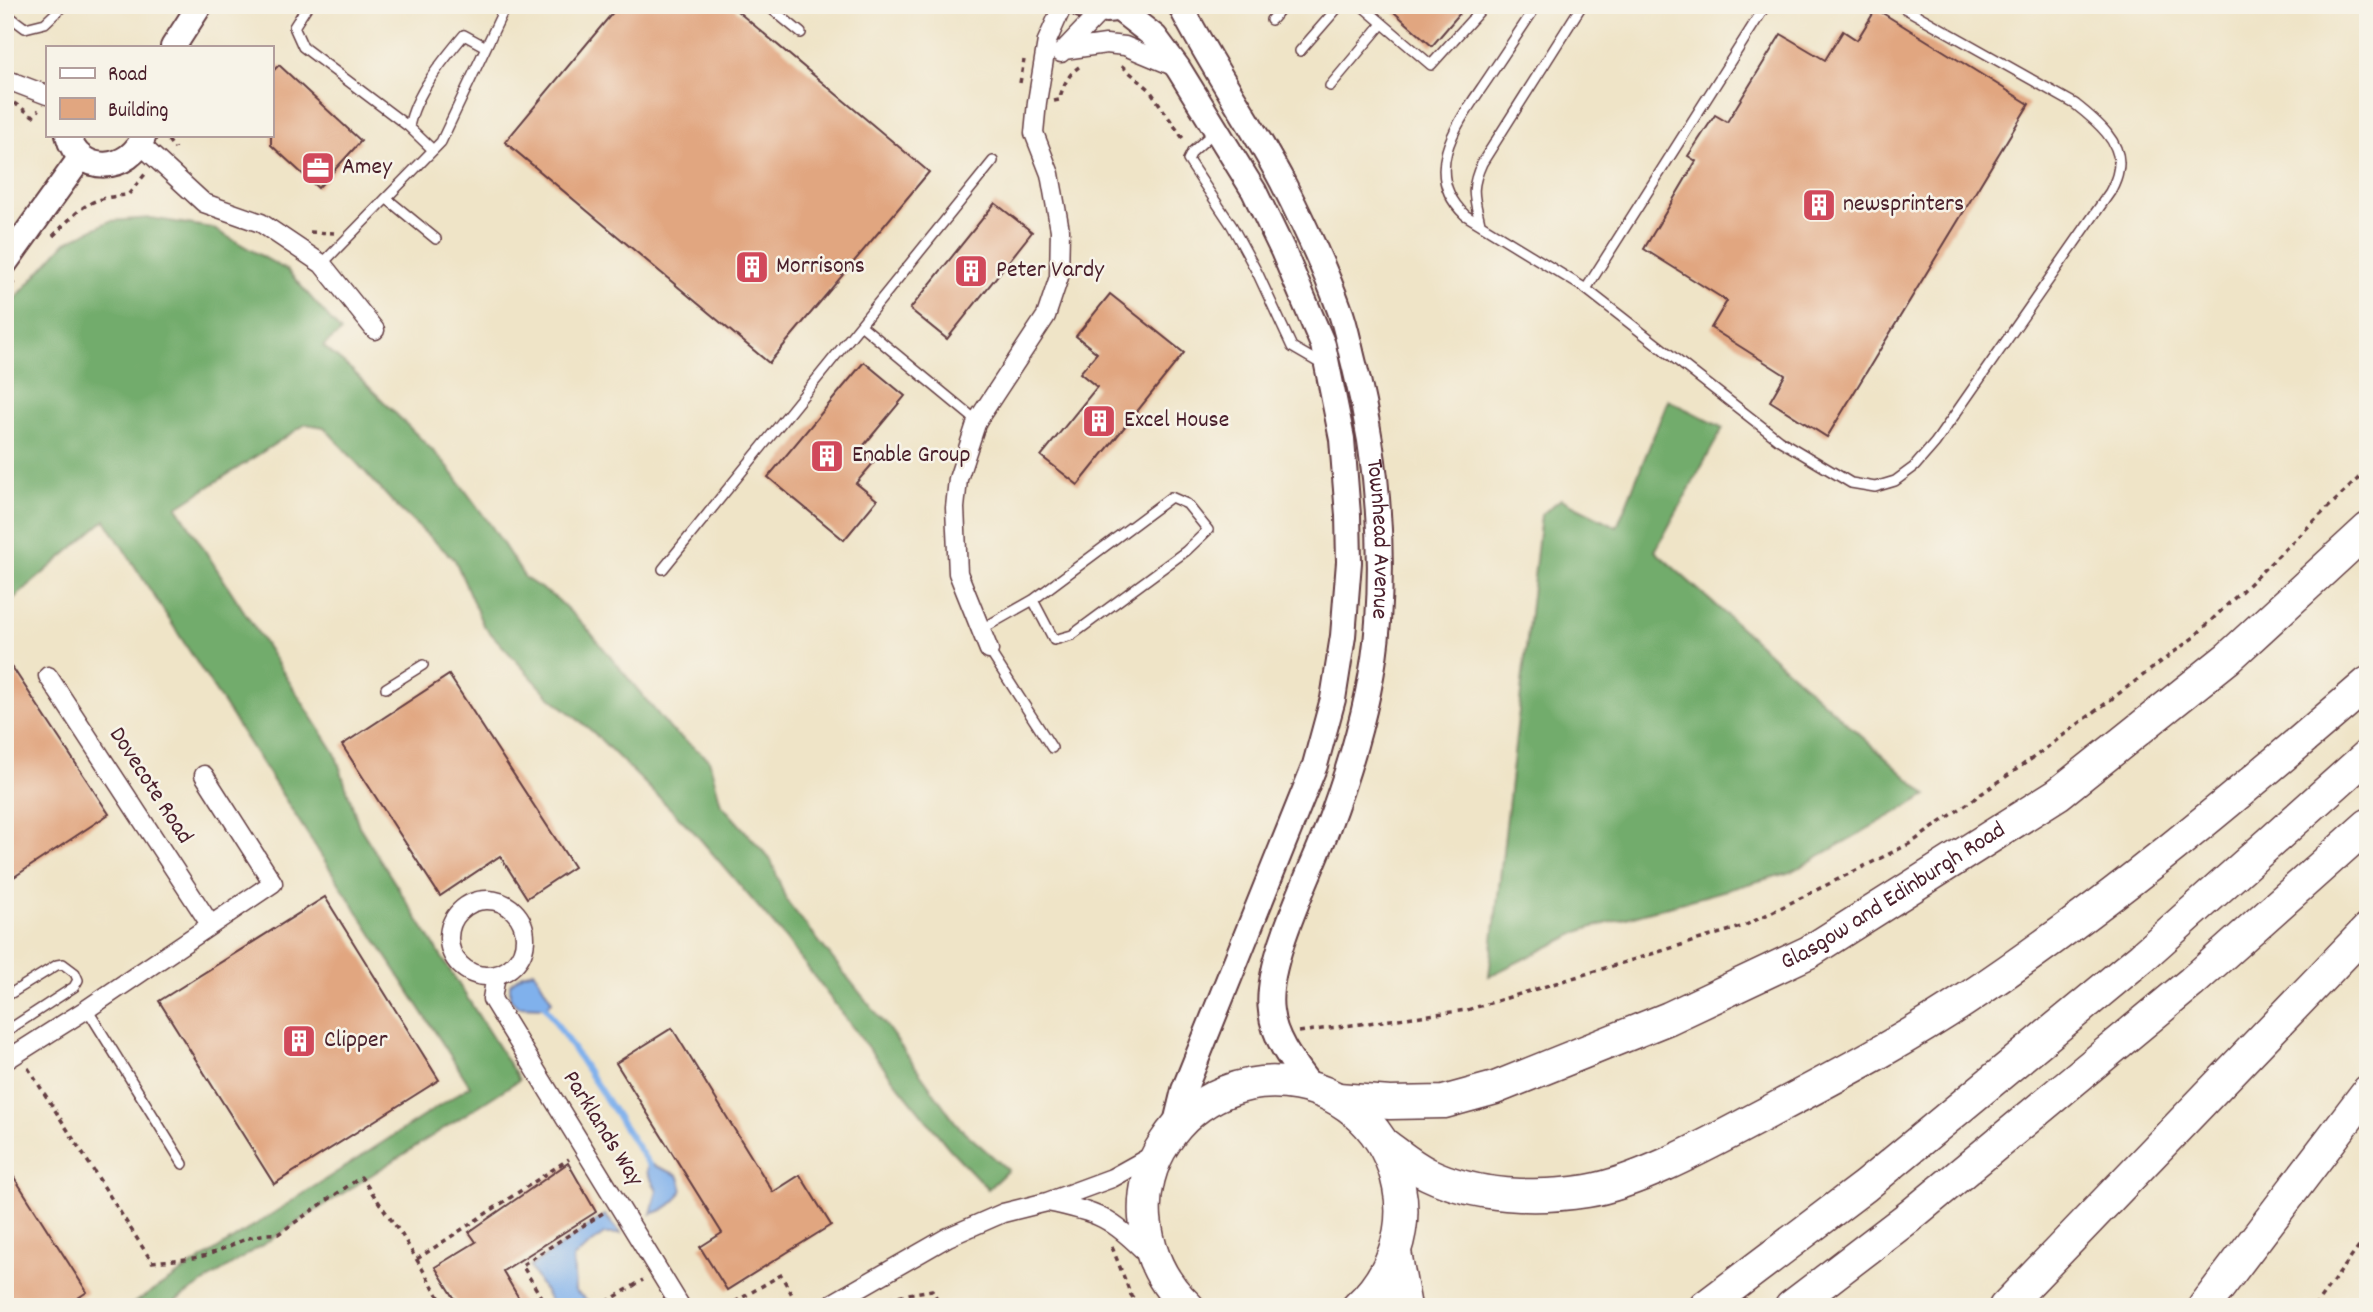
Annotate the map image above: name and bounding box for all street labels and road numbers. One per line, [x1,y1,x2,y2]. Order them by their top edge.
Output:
street label: Townhead Avenue [1356,457,1397,620]
street label: Dovecote Road [99,721,201,851]
street label: Glasgow and Edinburgh Road [1775,814,2013,980]
street label: Parklands Way [553,1065,652,1194]

